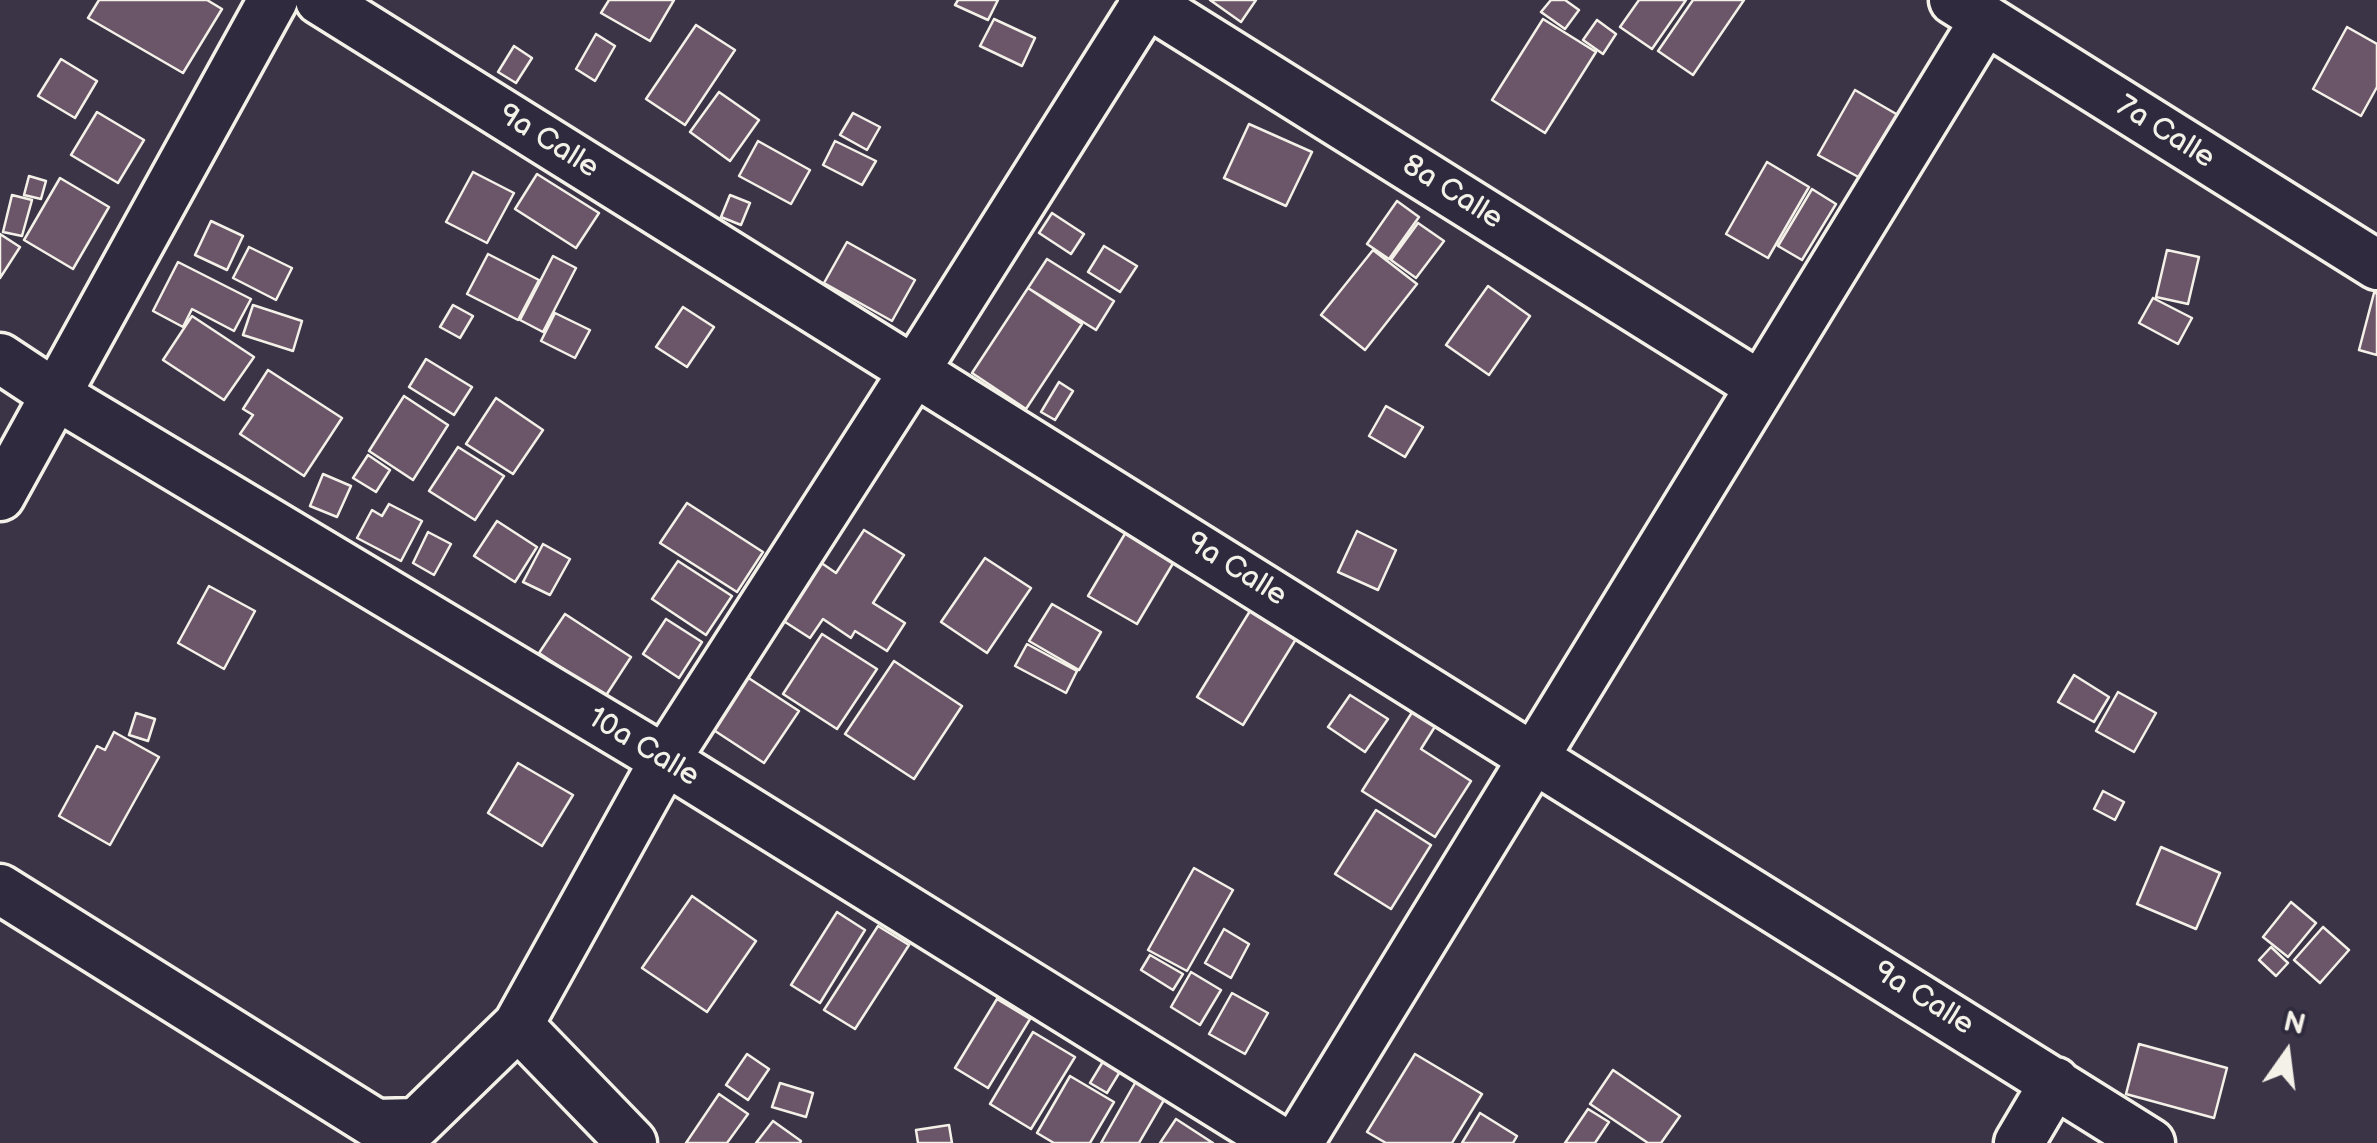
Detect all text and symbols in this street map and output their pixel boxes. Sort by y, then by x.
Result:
street label: 7a Calle [2109,89,2221,177]
street label: 9a Calle [491,97,605,187]
street label: 8a Calle [1395,148,1509,238]
street label: 9a Calle [1179,525,1293,615]
street label: 10a Calle [581,701,705,795]
street label: 9a Calle [1866,954,1980,1044]
north arrow [2237,1003,2337,1103]
text: N [2280,1005,2309,1042]

